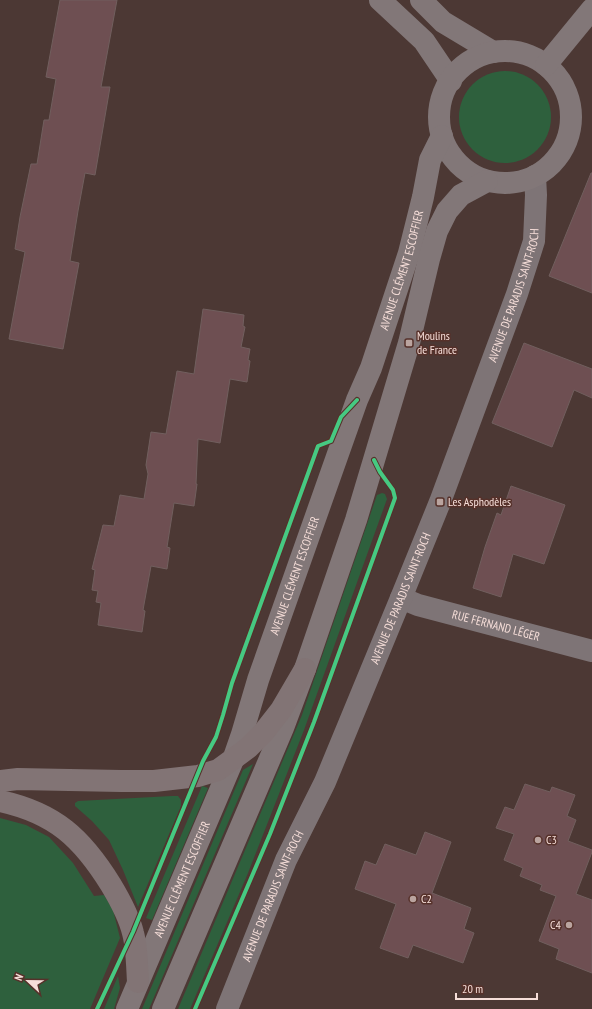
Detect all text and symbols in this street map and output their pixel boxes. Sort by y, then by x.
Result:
street label: AVENUE CLÉMENT ESCOFFIER [376,208,426,332]
street label: AVENUE DE PARADIS SAINT-ROCH [484,228,542,364]
place label: Moulins de France [417,328,457,357]
marker: Moulins de France [404,338,414,348]
place label: Les Asphodèles [448,494,511,509]
marker: Les Asphodèles [435,497,445,507]
street label: AVENUE CLÉMENT ESCOFFIER [267,514,322,637]
street label: AVENUE DE PARADIS SAINT-ROCH [367,530,434,666]
street label: RUE FERNAND LÉGER [451,606,542,644]
street label: AVENUE CLÉMENT ESCOFFIER [150,819,213,939]
street label: AVENUE DE PARADIS SAINT-ROCH [239,828,307,963]
place label: C3 [546,832,557,847]
marker: C3 [533,835,543,845]
place label: C2 [421,891,432,906]
marker: C2 [408,894,418,904]
place label: C4 [550,917,562,932]
marker: C4 [564,920,574,930]
north arrow [8,961,48,1001]
text: N [11,972,26,983]
scale bar [456,975,537,1001]
text: 20 m [462,981,483,996]

